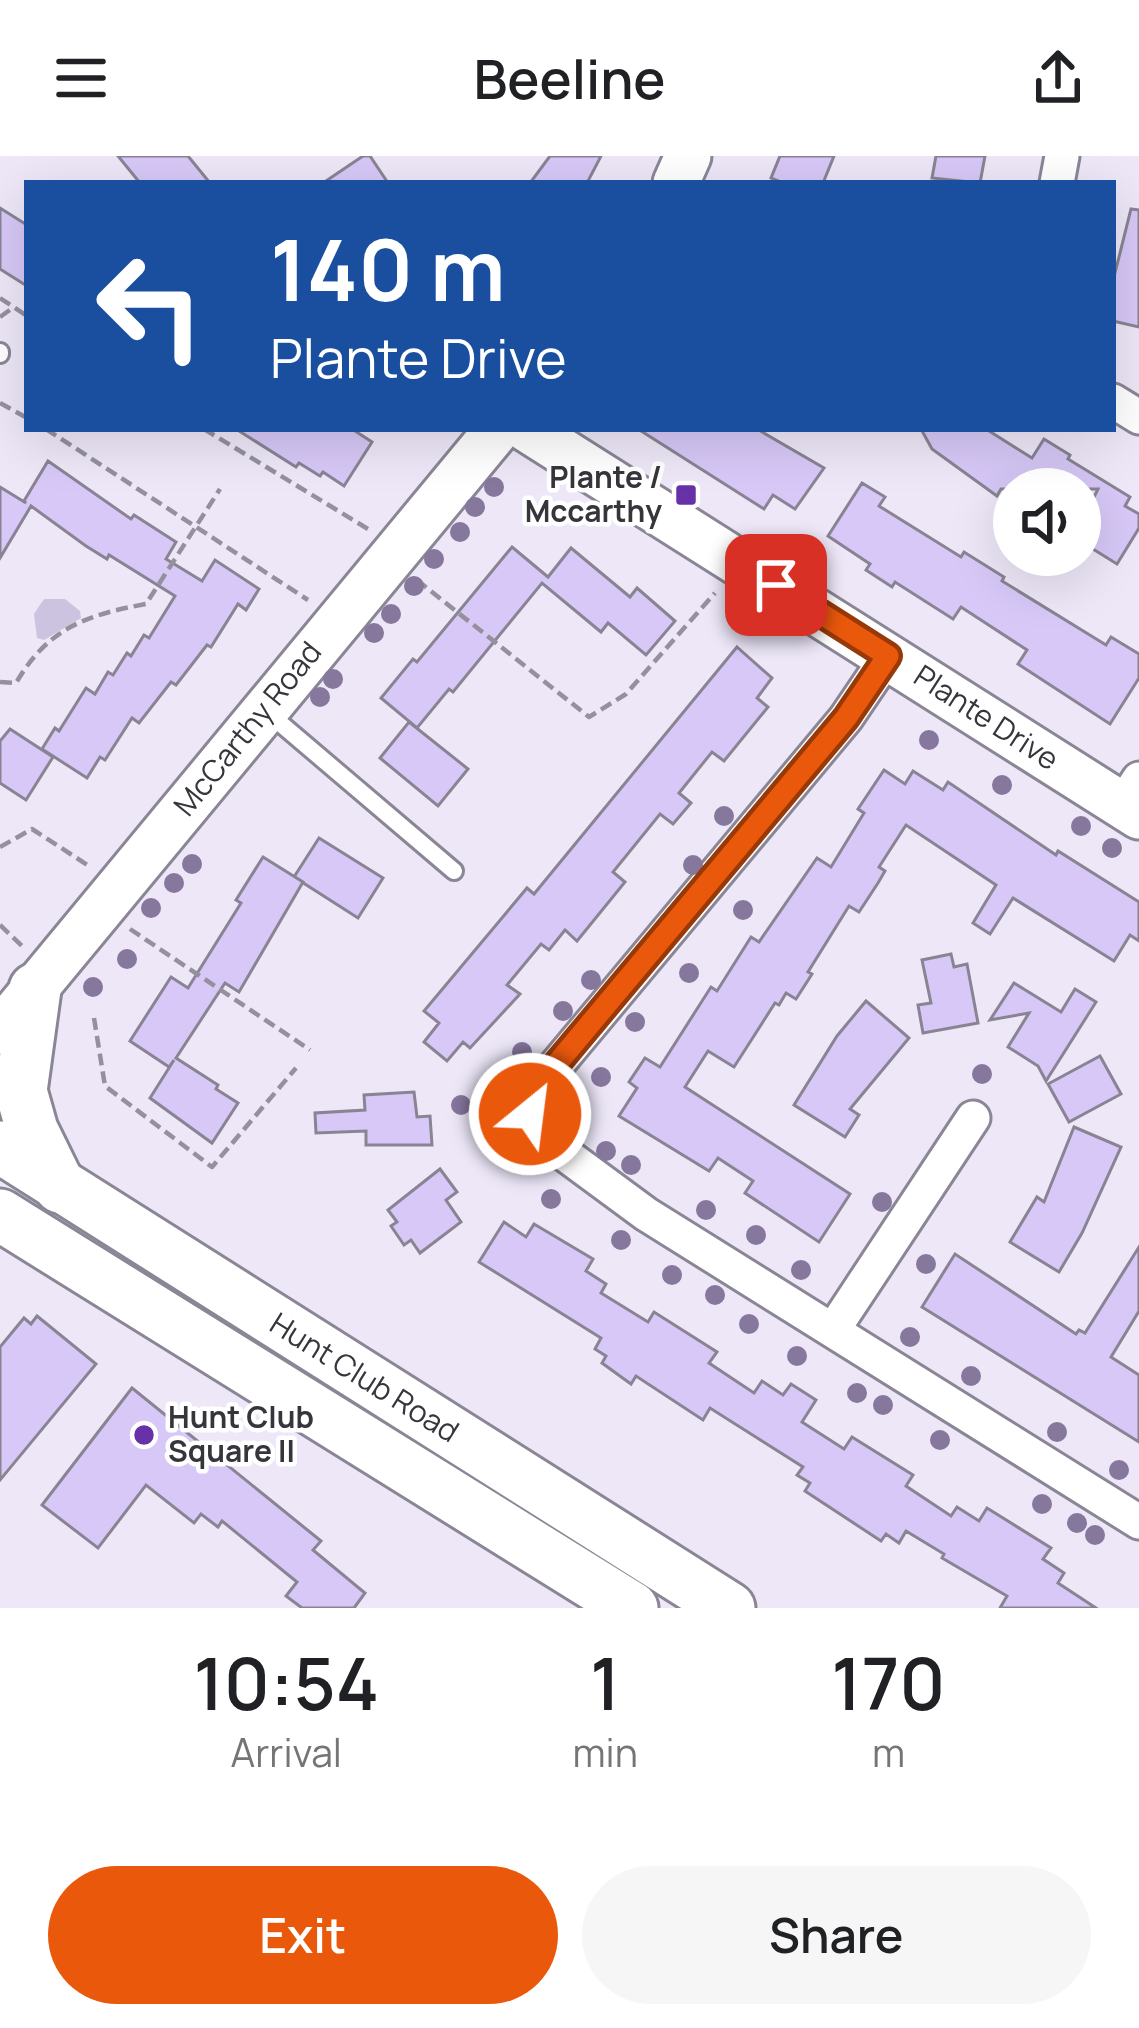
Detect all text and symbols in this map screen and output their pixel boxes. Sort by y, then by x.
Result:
text: Beeline [474,41,665,115]
icon: menu [48,45,114,111]
icon: share [1025,45,1091,111]
text: 140 m [270,211,506,326]
icon: left [72,228,228,384]
text: Plante Drive [270,320,566,394]
place label: Plante / Mccarthy [525,456,662,531]
map controls [993,468,1101,576]
button: sound [993,468,1101,576]
marker: Plante / Mccarthy [673,482,699,508]
pin [725,534,827,636]
icon: arrive [743,552,809,618]
street label: McCarthy Road [164,632,330,824]
street label: Plante Drive [907,655,1067,779]
position arrow [467,1051,593,1177]
street label: Hunt Club Road [263,1302,467,1451]
place label: Hunt Club Square II [168,1396,314,1471]
marker: Hunt Club Square II [131,1422,157,1448]
text: 10:54 [193,1633,379,1732]
text: 1 [590,1633,620,1732]
text: 170 [831,1633,946,1732]
text: Arrival [231,1725,342,1779]
text: min [573,1725,638,1779]
text: m [872,1725,905,1779]
button: Exit [48,1866,558,2004]
button: Share [582,1866,1091,2004]

